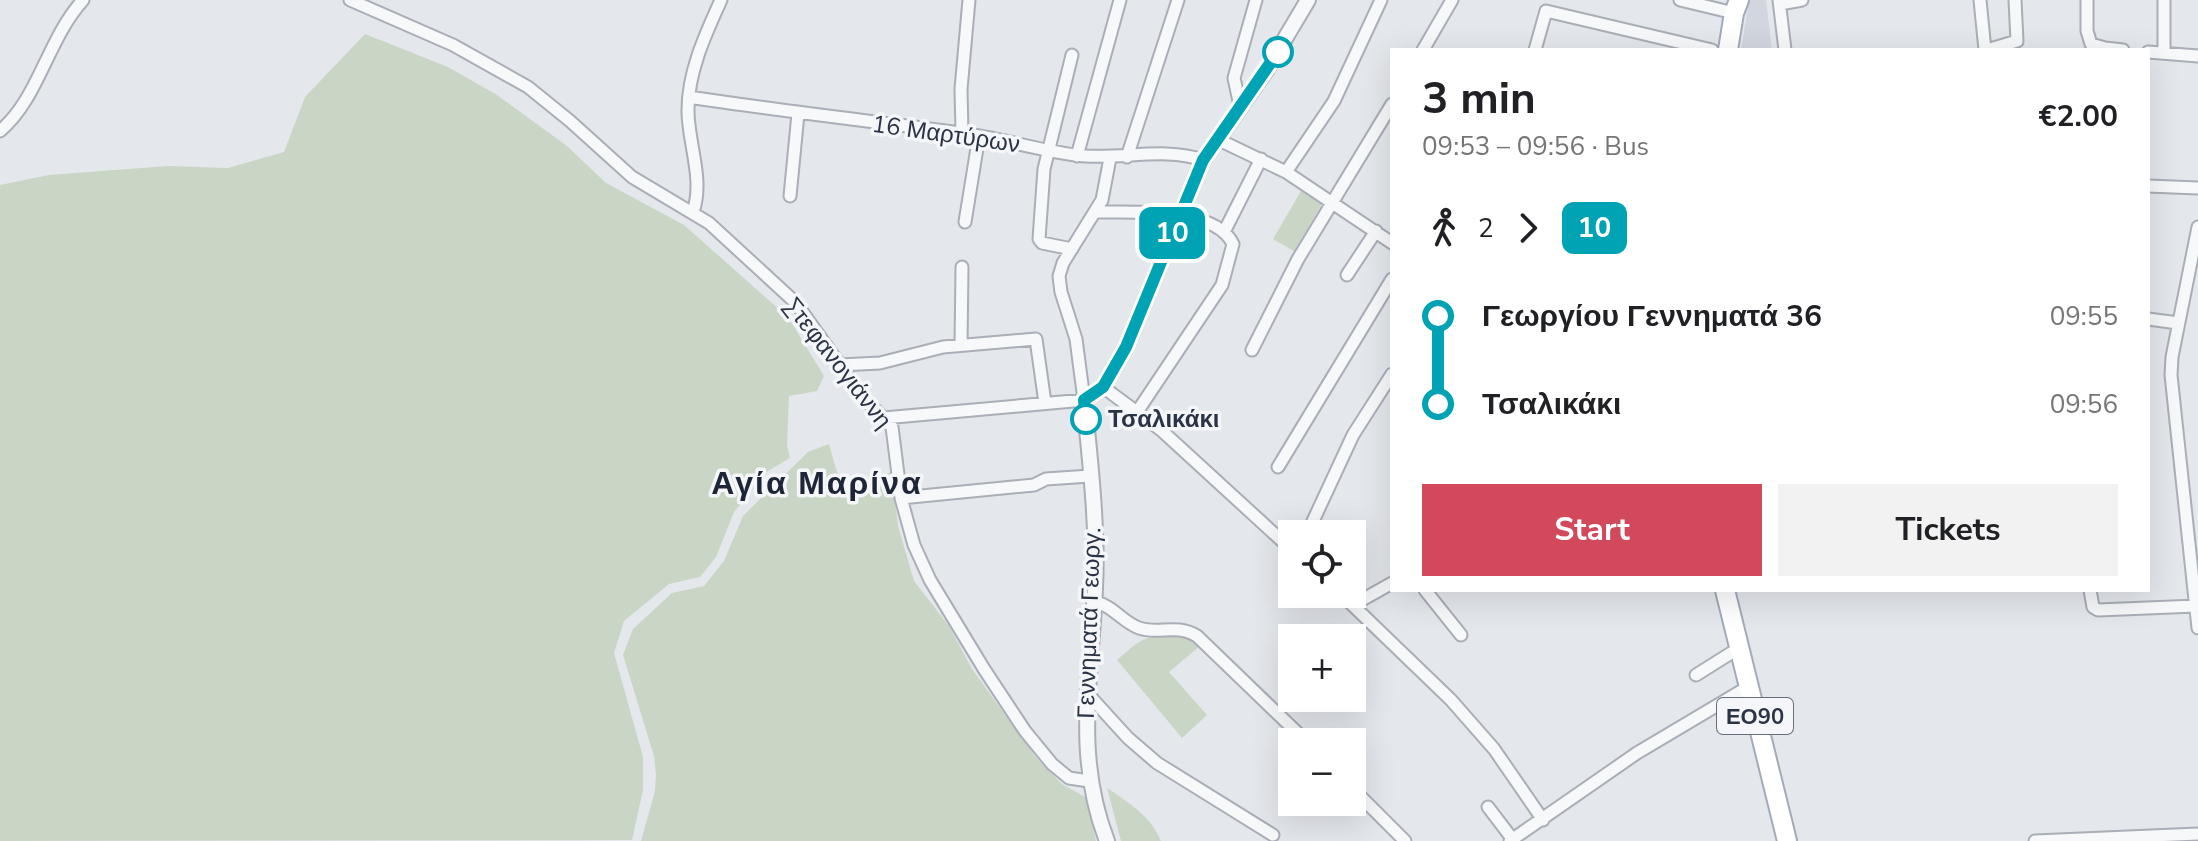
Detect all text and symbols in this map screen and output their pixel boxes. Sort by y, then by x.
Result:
unlabelled marker [1263,37,1293,67]
text: 3 min [1422,69,1536,129]
text: €2.00 [2039,96,2118,137]
street label: 16 Μαρτύρων [870,108,1022,160]
text: 09:53 – 09:56 · Bus [1422,129,1649,164]
icon: walk [1422,206,1466,250]
icon: forward [1506,206,1550,250]
line badge: 10 [1136,207,1208,259]
text: 10 [1578,209,1611,247]
text: 2 [1478,211,1494,246]
text: 10 [1155,214,1189,252]
street label: Στεφανογιάννη [777,291,899,435]
text: Γεωργίου Γεννηματά 36 [1482,296,1822,337]
text: 09:55 [2050,299,2118,334]
text: Τσαλικάκι [1482,384,1621,425]
text: 09:56 [2050,387,2118,422]
place label: Τσαλικάκι [1108,403,1219,435]
marker: Τσαλικάκι [1071,404,1101,434]
district label: Αγία Μαρίνα [711,462,923,505]
button: Start [1422,484,1762,576]
button: Tickets [1778,484,2118,576]
map controls [1278,520,1366,816]
button: locate [1278,520,1366,608]
street label: Γεννηματά Γεωργ. [1070,527,1108,719]
button: + [1278,624,1366,712]
road number: ΕΟ90 [1717,698,1793,734]
button: − [1278,728,1366,816]

